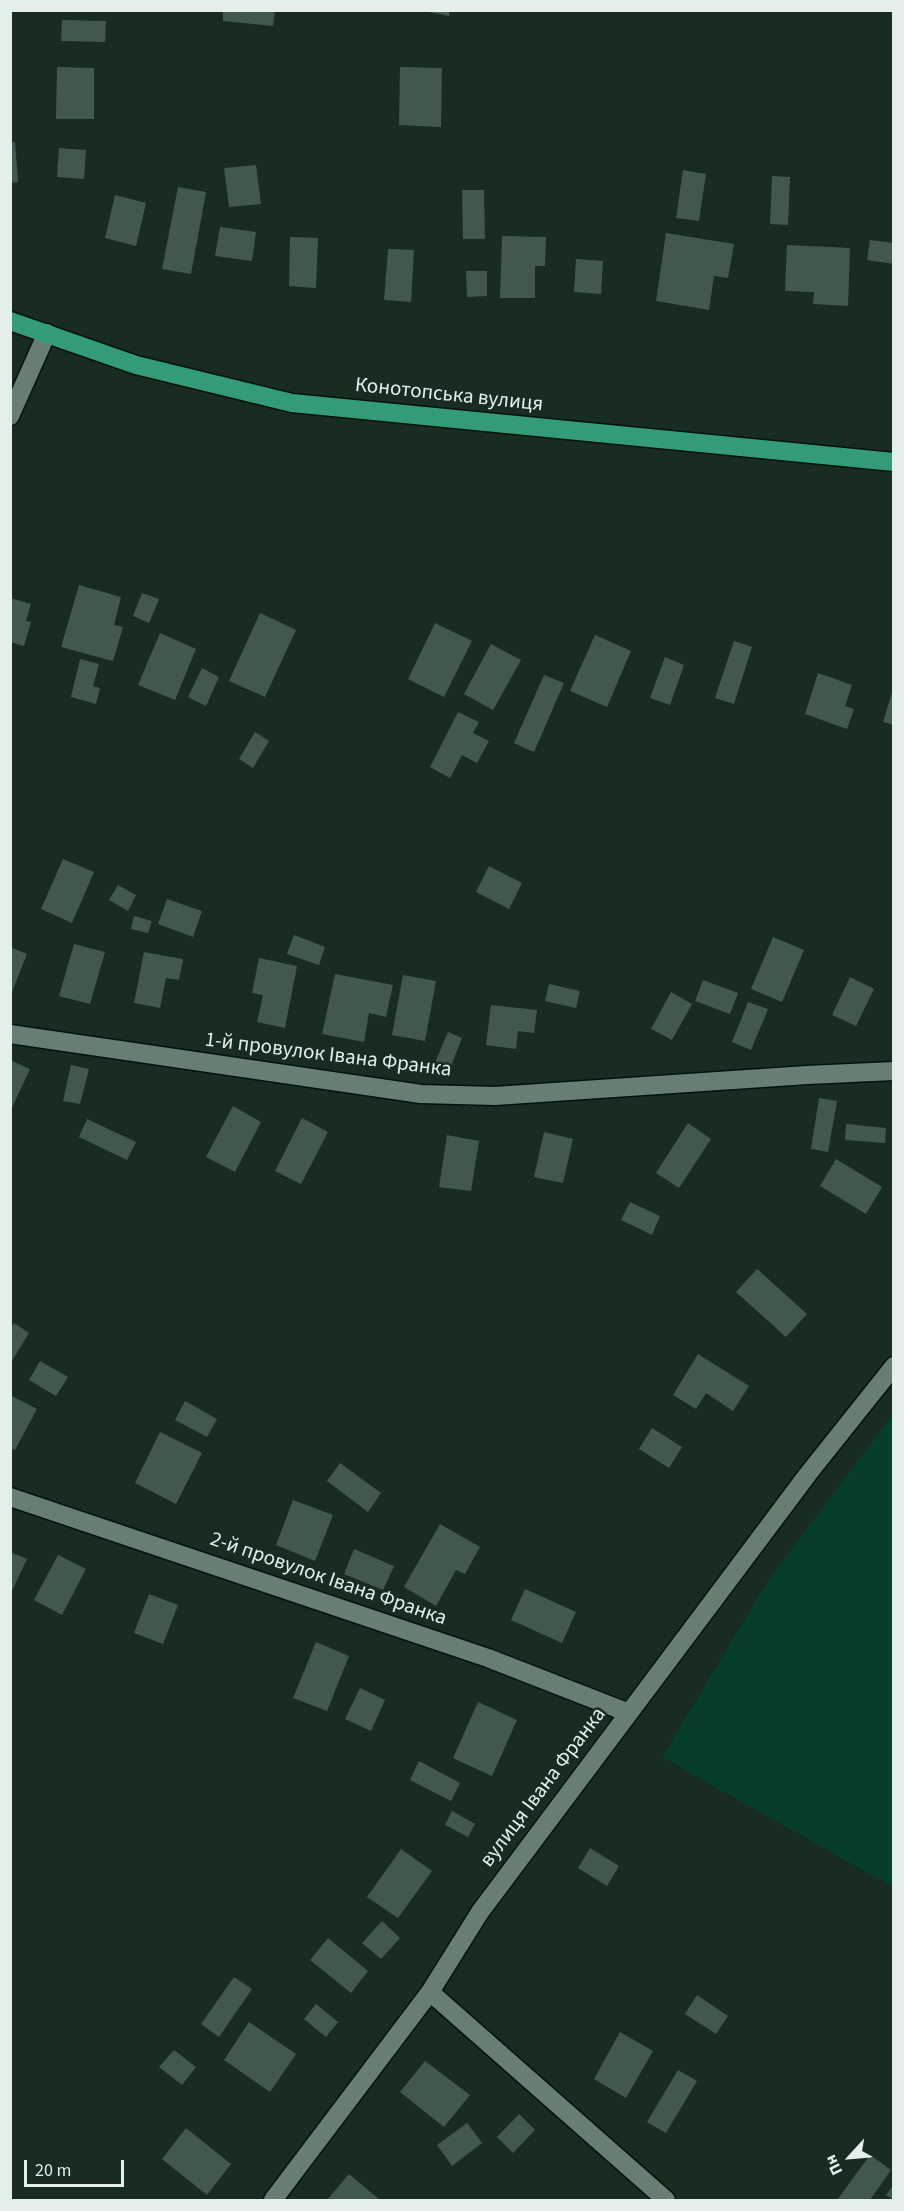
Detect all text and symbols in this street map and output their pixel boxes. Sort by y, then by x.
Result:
street label: Конотопська вулиця [354,374,544,418]
street label: 1-й провулок Івана Франка [203,1028,453,1084]
street label: 2-й провулок Івана Франка [207,1528,449,1632]
street label: вулиця Івана Франка [476,1703,612,1873]
north arrow [820,2127,880,2187]
scale bar [27,2148,128,2186]
text: Пн [820,2151,848,2179]
text: 20 m [35,2158,71,2183]

